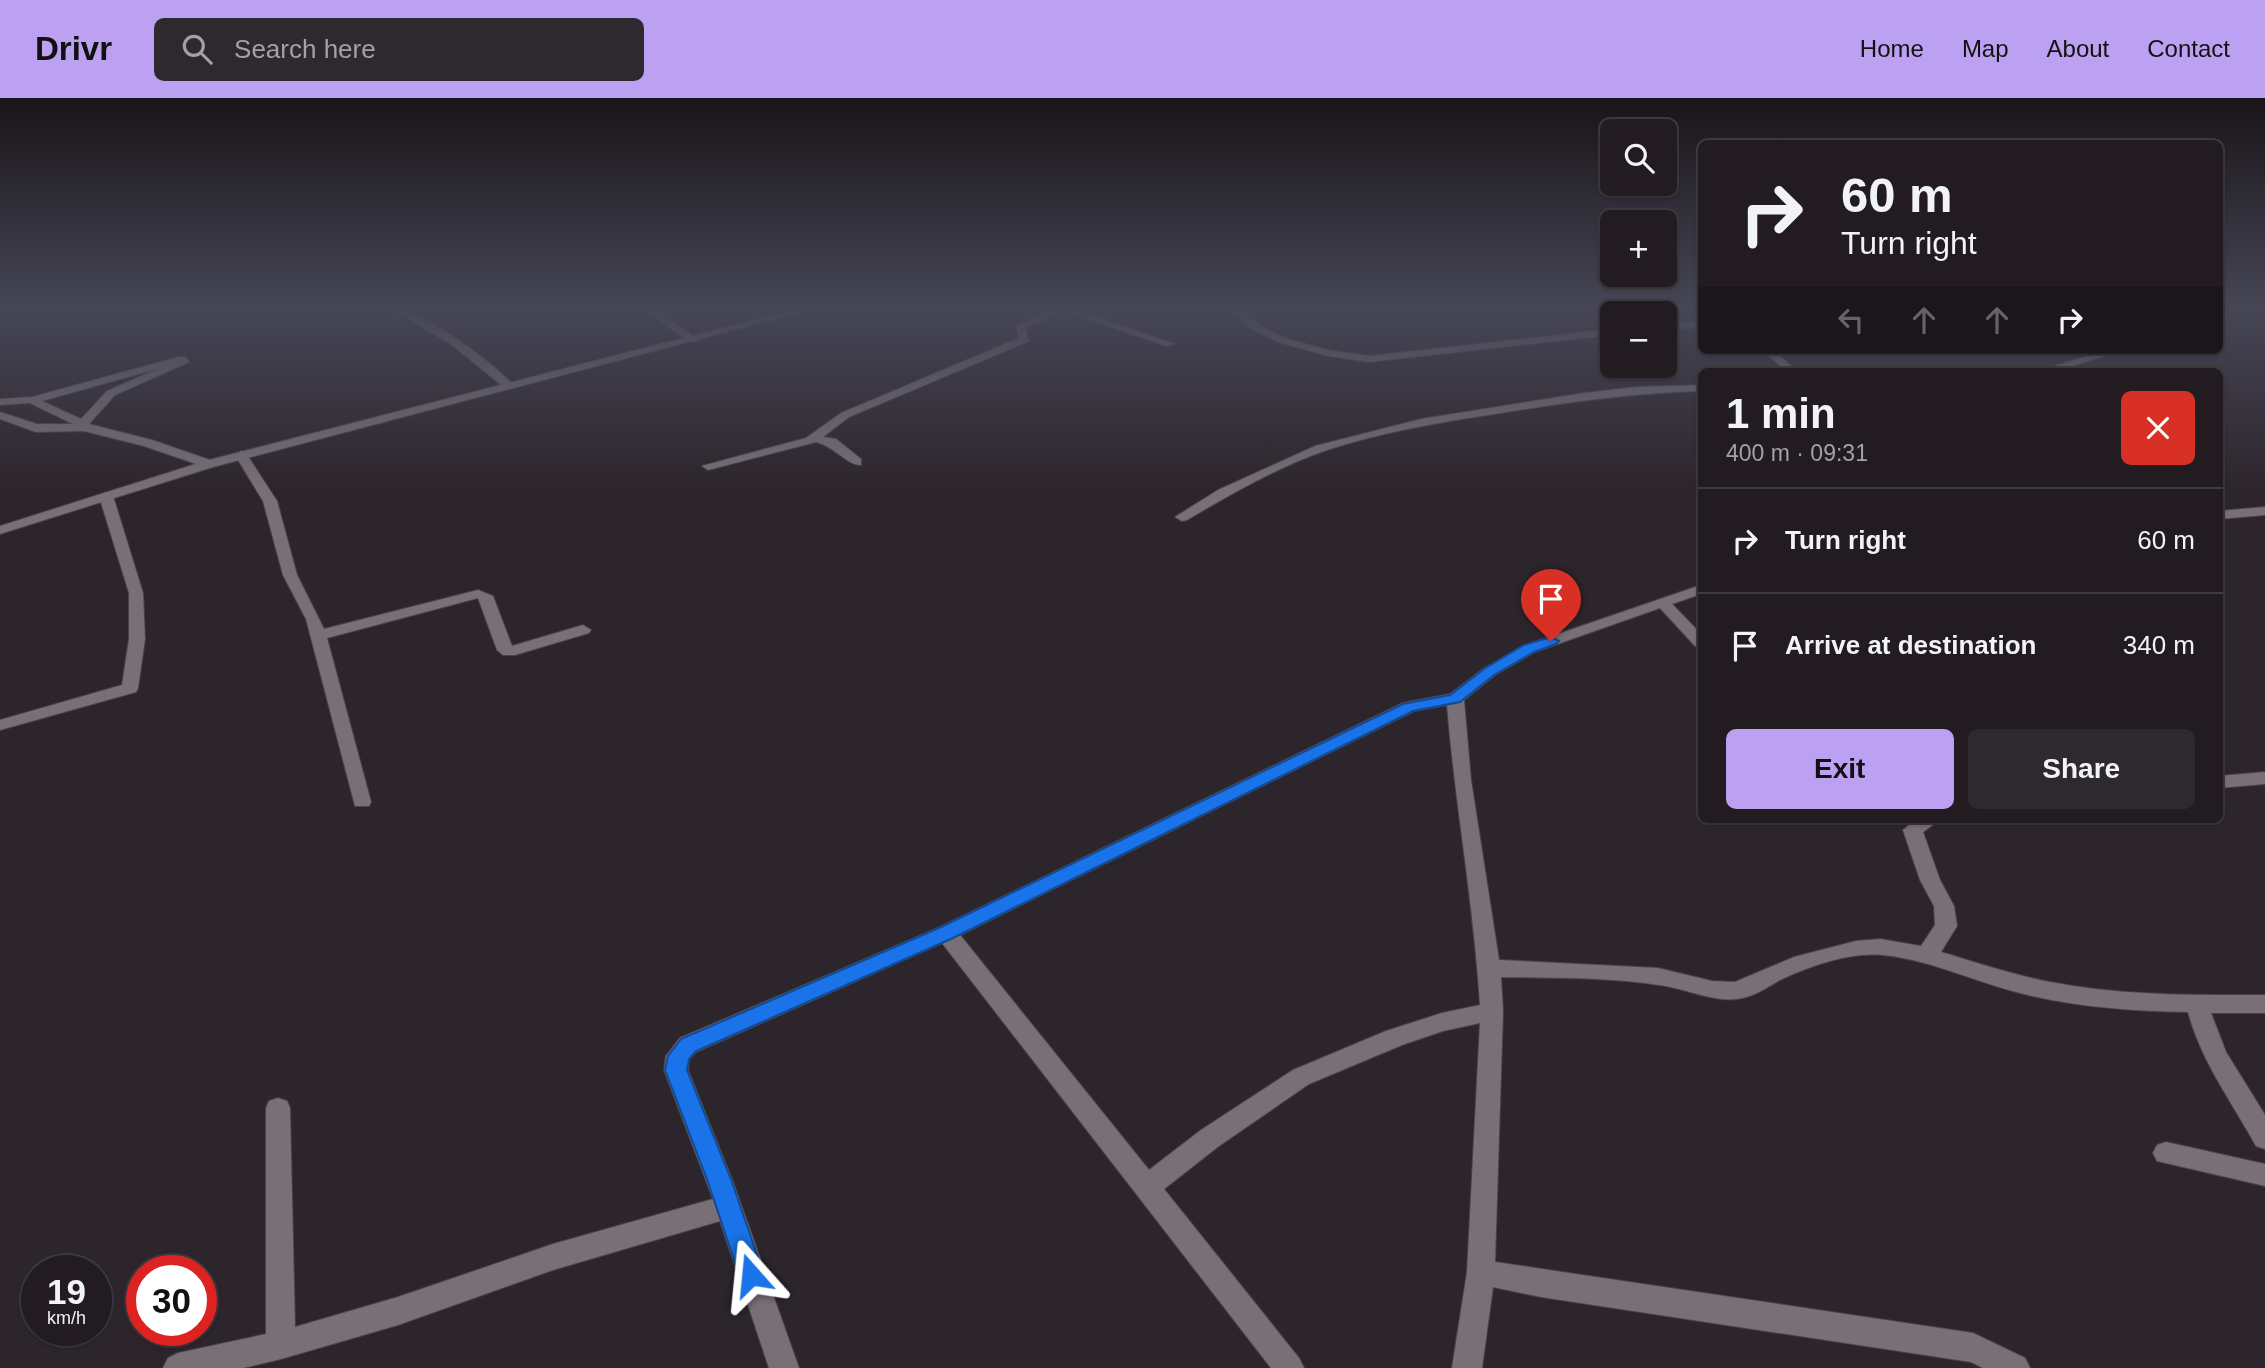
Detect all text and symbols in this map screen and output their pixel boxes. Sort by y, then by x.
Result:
search box [154,18,644,81]
text: Drivr [35,30,112,67]
icon: search [178,30,216,68]
text: Search here [234,34,376,64]
text: Home [1860,35,1924,62]
text: Map [1962,35,2009,62]
text: About [2047,35,2109,62]
text: Contact [2147,35,2230,62]
map controls [1600,119,1677,378]
button: search [1600,119,1677,196]
icon: right [1726,168,1817,259]
text: 60 m [1841,168,1953,222]
button: + [1600,210,1677,287]
text: Turn right [1841,225,1977,261]
button: − [1600,301,1677,378]
icon: left [1832,301,1870,339]
icon: ahead [1905,301,1943,339]
icon: ahead [1978,301,2016,339]
icon: right [2051,301,2089,339]
text: 1 min [1726,390,1836,437]
button: close [2121,391,2195,465]
text: 400 m · 09:31 [1726,440,1868,466]
icon: right [1726,522,1764,560]
text: Turn right [1785,525,1906,555]
text: 60 m [2137,525,2195,555]
pin [1521,569,1581,641]
icon: arrive [1532,580,1570,618]
icon: arrive [1726,627,1764,665]
text: Arrive at destination [1785,630,2036,660]
text: 340 m [2123,630,2195,660]
button: Exit [1726,729,1954,809]
button: Share [1968,729,2195,809]
position arrow [714,1238,788,1312]
speed limit sign: 30 [126,1255,217,1346]
text: 19 [47,1272,86,1311]
text: km/h [47,1308,86,1328]

